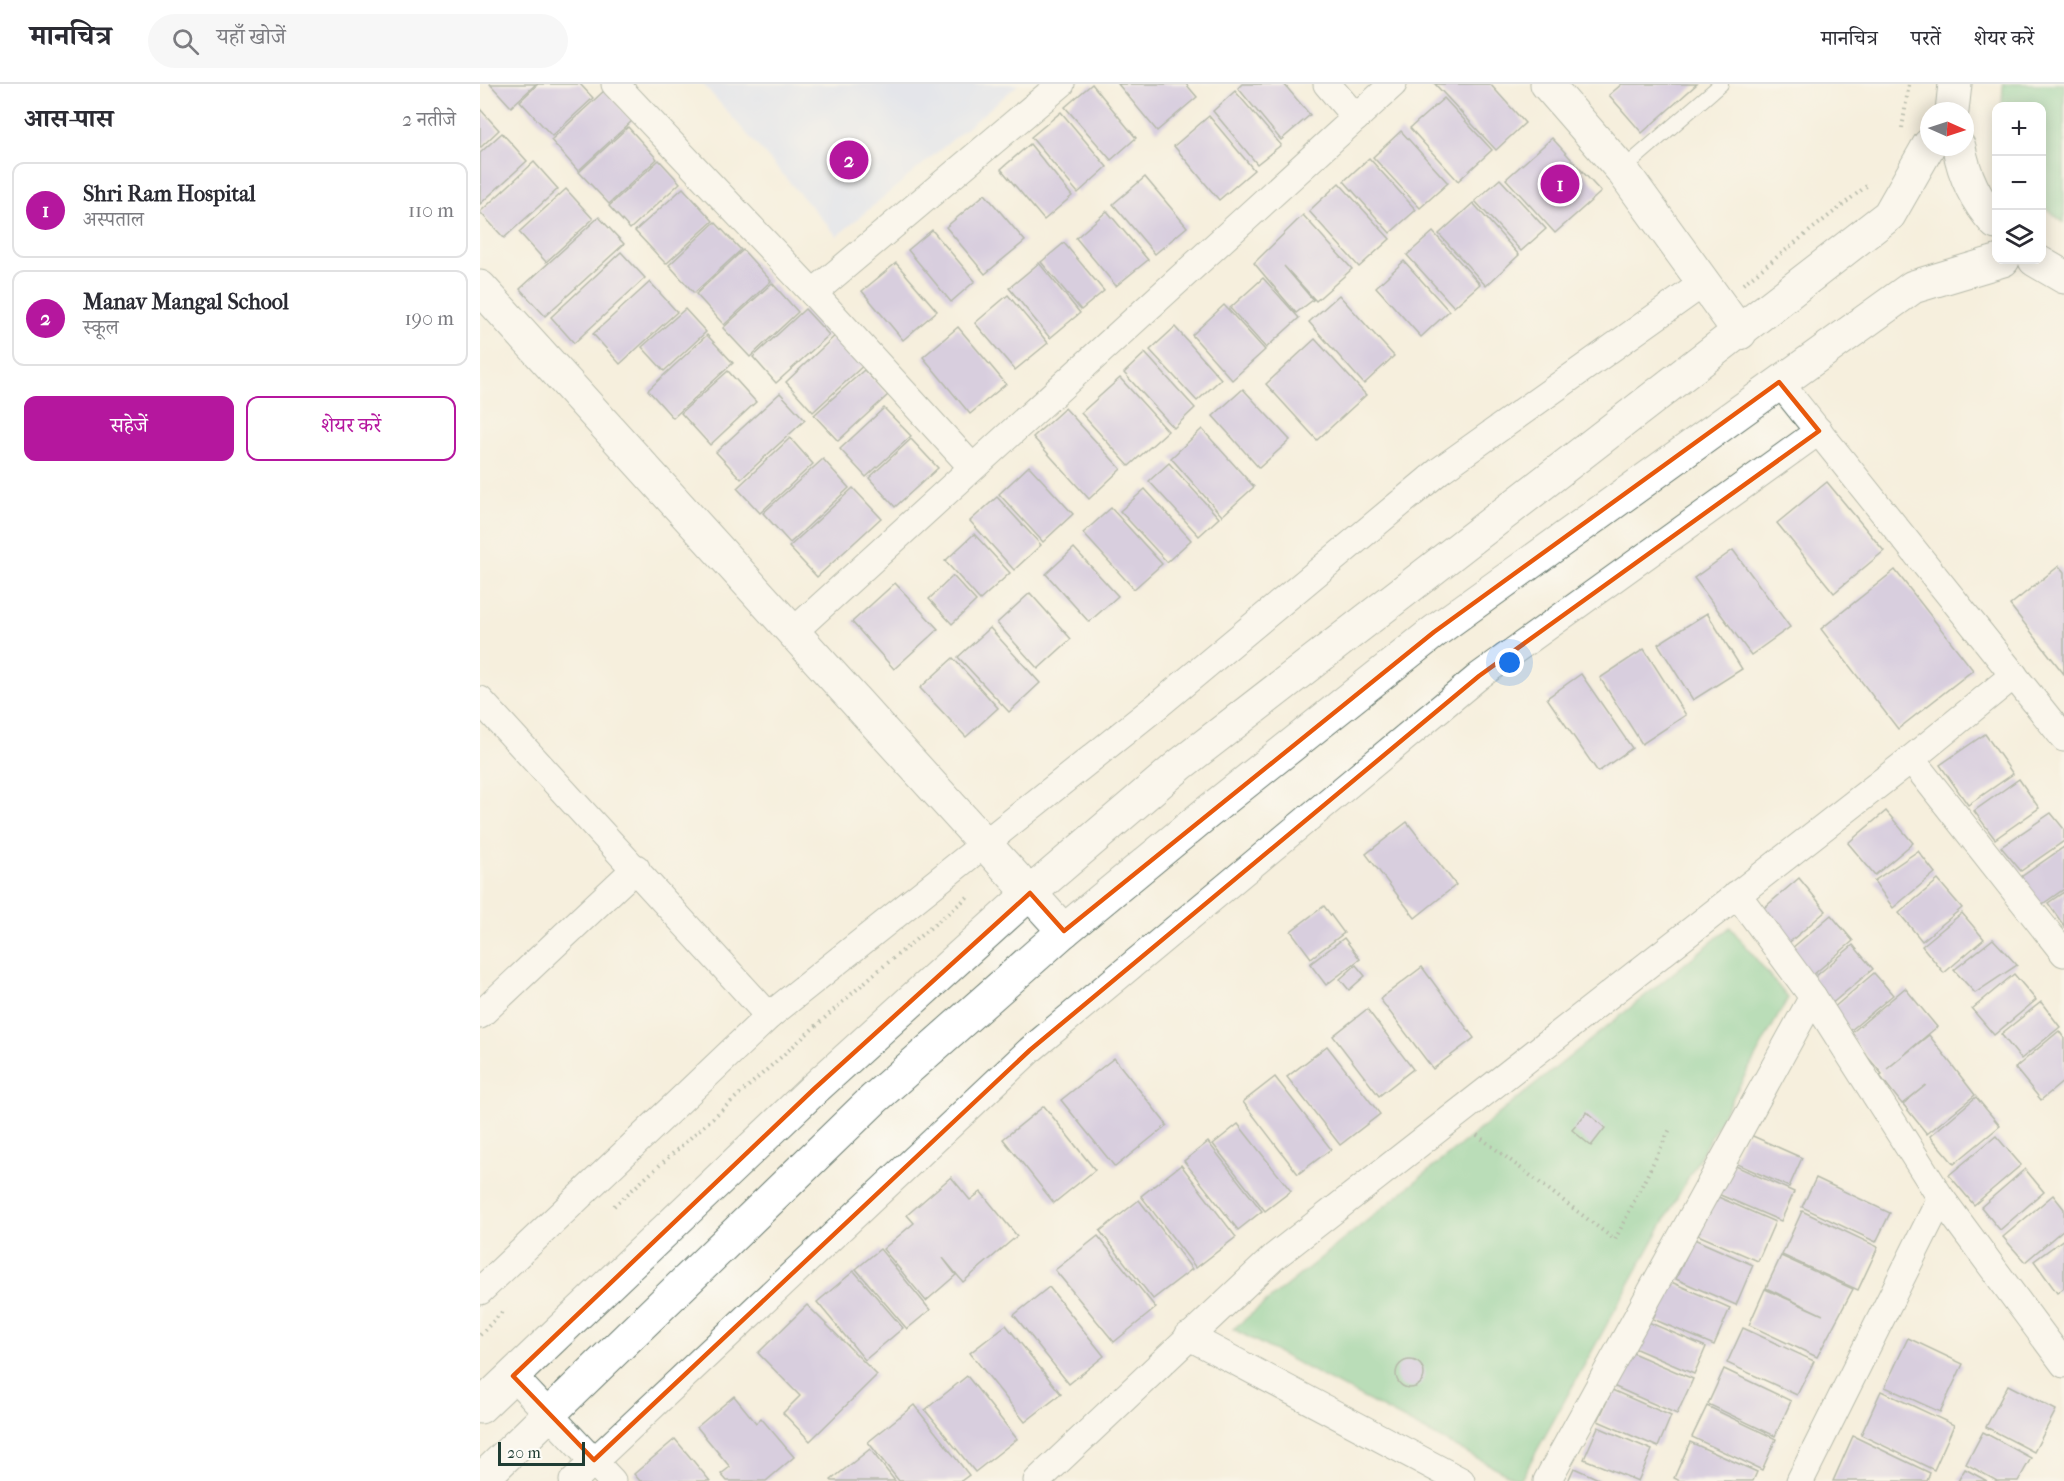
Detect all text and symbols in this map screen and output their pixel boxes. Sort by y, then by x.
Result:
search box [148,14,568,68]
text: मानचित्र [30,19,112,52]
text: यहाँ खोजें [217,24,286,50]
icon: search [169,25,202,58]
text: मानचित्र [1821,26,1878,50]
text: परतें [1911,26,1941,50]
text: शेयर करें [1974,26,2034,50]
north arrow [1920,102,1974,156]
map controls [1992,102,2046,264]
button: + [1992,102,2046,156]
text: आस-पास [24,103,113,134]
text: 2 नतीजे [402,108,456,131]
pin: 2 [830,138,868,182]
button: − [1992,156,2046,210]
pin: 1 [1540,162,1580,206]
text: Shri Ram Hospital [83,181,256,207]
text: 1 [42,199,49,222]
text: 110 m [408,199,454,222]
text: अस्पताल [83,208,144,231]
button: layers [1992,210,2046,264]
text: Manav Mangal School [83,289,289,315]
text: 2 [40,307,51,330]
text: 190 m [404,307,454,330]
text: स्कूल [83,316,119,339]
button: सहेजें [24,396,234,461]
button: शेयर करें [246,396,456,461]
your location [1495,648,1524,677]
scale bar [498,1439,585,1466]
text: 20 m [507,1443,541,1462]

